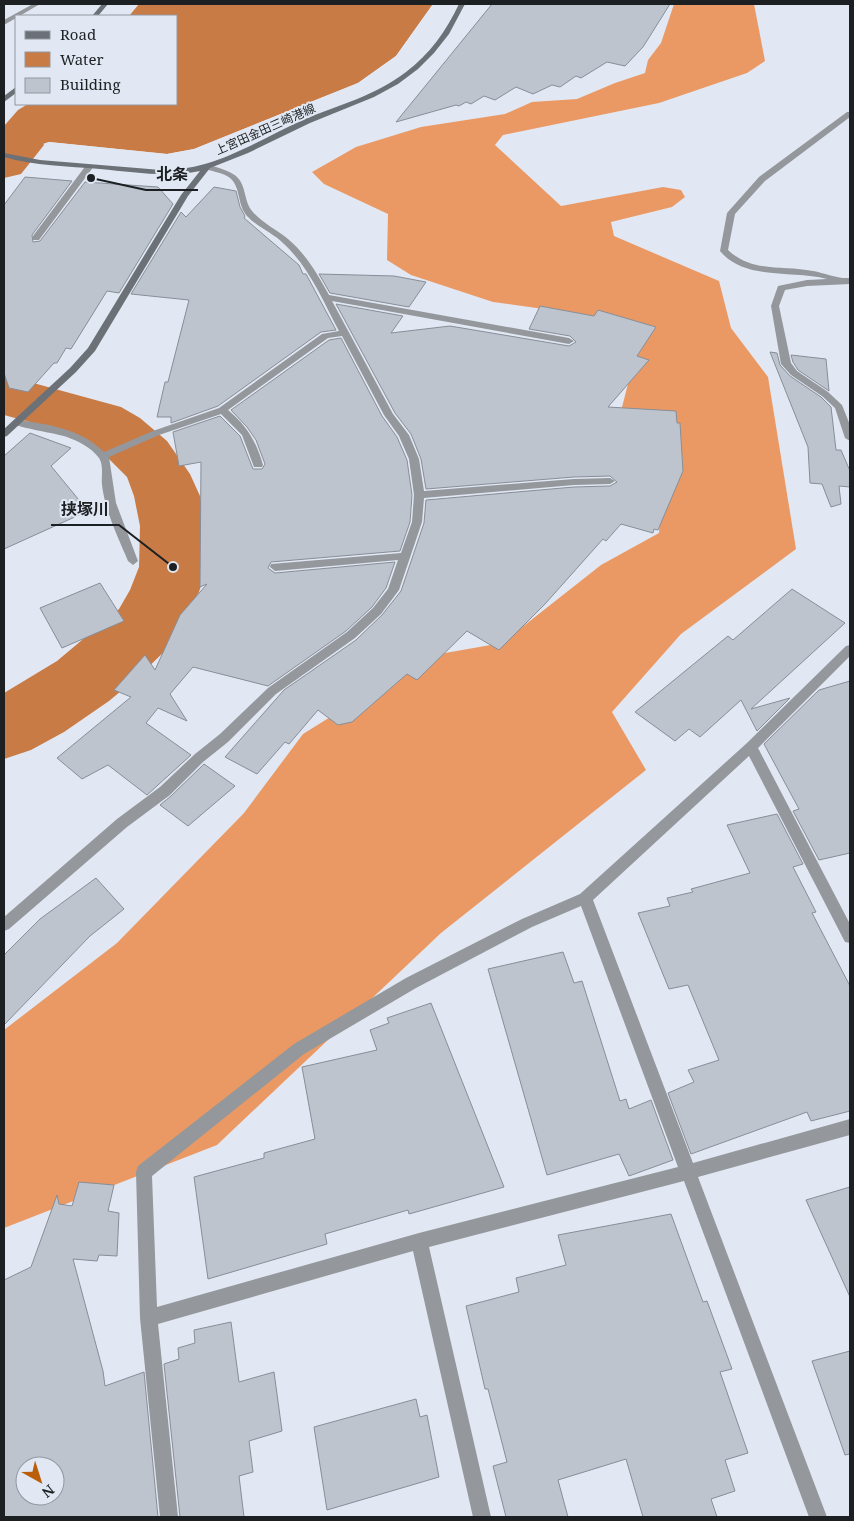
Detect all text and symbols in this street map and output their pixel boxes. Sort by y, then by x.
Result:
legend [15,15,178,105]
text: Road [60,24,96,44]
text: Water [60,49,103,69]
text: Building [60,74,121,94]
street label: 上宮田金田三崎港線 [212,99,318,159]
callout: 北条 [146,159,198,190]
text: 北条 [156,163,188,185]
callout: 挟塚川 [51,494,119,525]
text: 挟塚川 [61,498,109,520]
north arrow [15,1456,65,1506]
text: N [38,1481,59,1502]

